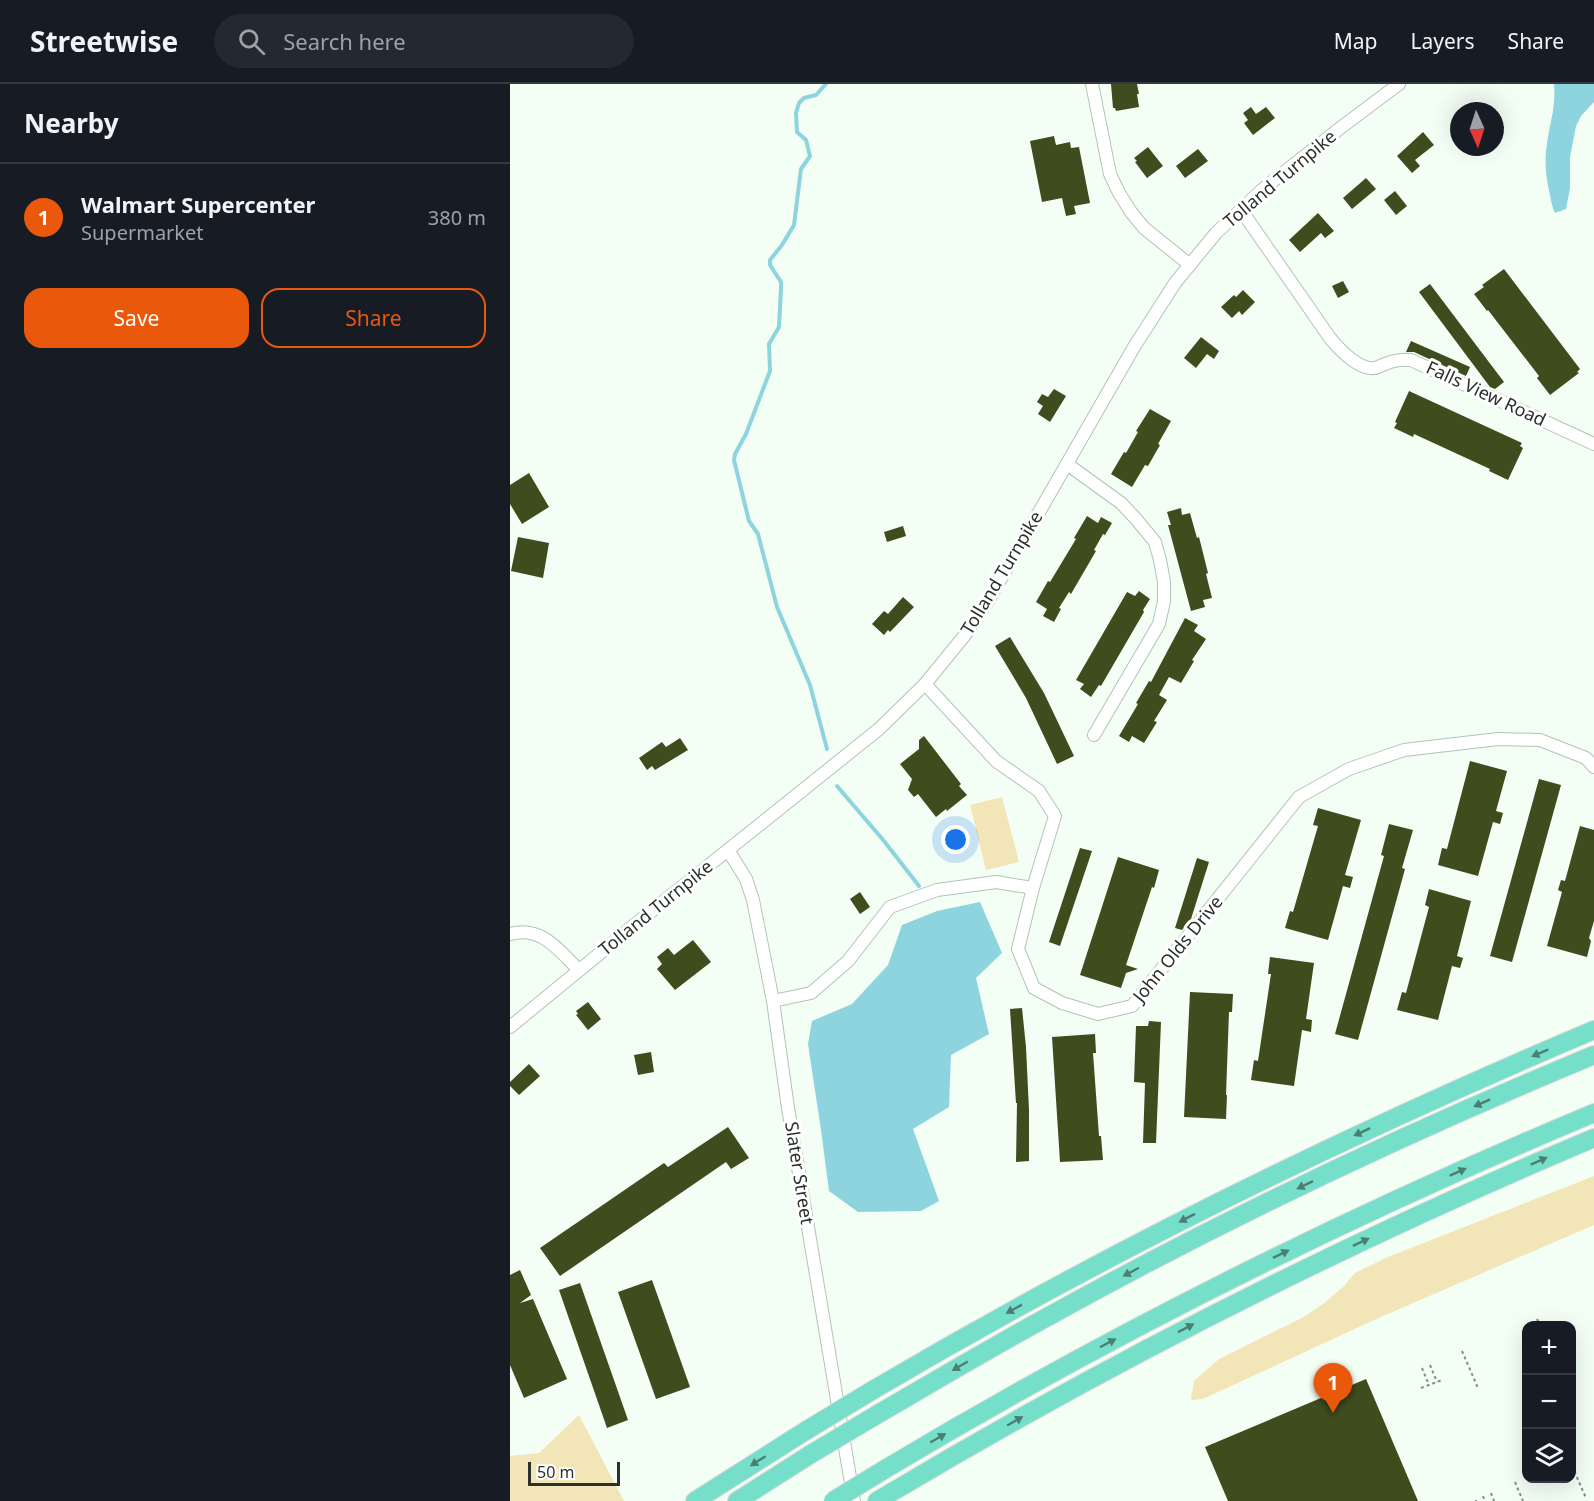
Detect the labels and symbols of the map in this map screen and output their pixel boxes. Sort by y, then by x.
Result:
north arrow [1450,102,1504,156]
street label: Tolland Turnpike [1218,124,1341,232]
street label: Falls View Road [1423,355,1550,431]
street label: Tolland Turnpike [955,506,1048,639]
your location [941,825,970,854]
street label: Tolland Turnpike [593,854,717,961]
street label: John Olds Drive [1126,890,1228,1008]
one-way arrow [1531,1049,1549,1058]
one-way arrow [1473,1098,1491,1108]
street label: Slater Street [780,1120,820,1226]
one-way arrow [1353,1128,1370,1137]
one-way arrow [1530,1157,1547,1166]
one-way arrow [1449,1166,1467,1176]
one-way arrow [1296,1179,1314,1189]
one-way arrow [1178,1213,1195,1222]
one-way arrow [1352,1237,1369,1246]
one-way arrow [1273,1250,1290,1259]
one-way arrow [1122,1267,1139,1277]
one-way arrow [1005,1304,1022,1314]
one-way arrow [1178,1323,1195,1333]
one-way arrow [1099,1338,1116,1348]
one-way arrow [951,1361,968,1371]
pin: 1 [1314,1364,1352,1413]
one-way arrow [1007,1416,1024,1426]
one-way arrow [929,1433,946,1443]
one-way arrow [749,1456,766,1467]
scale bar [528,1459,620,1486]

